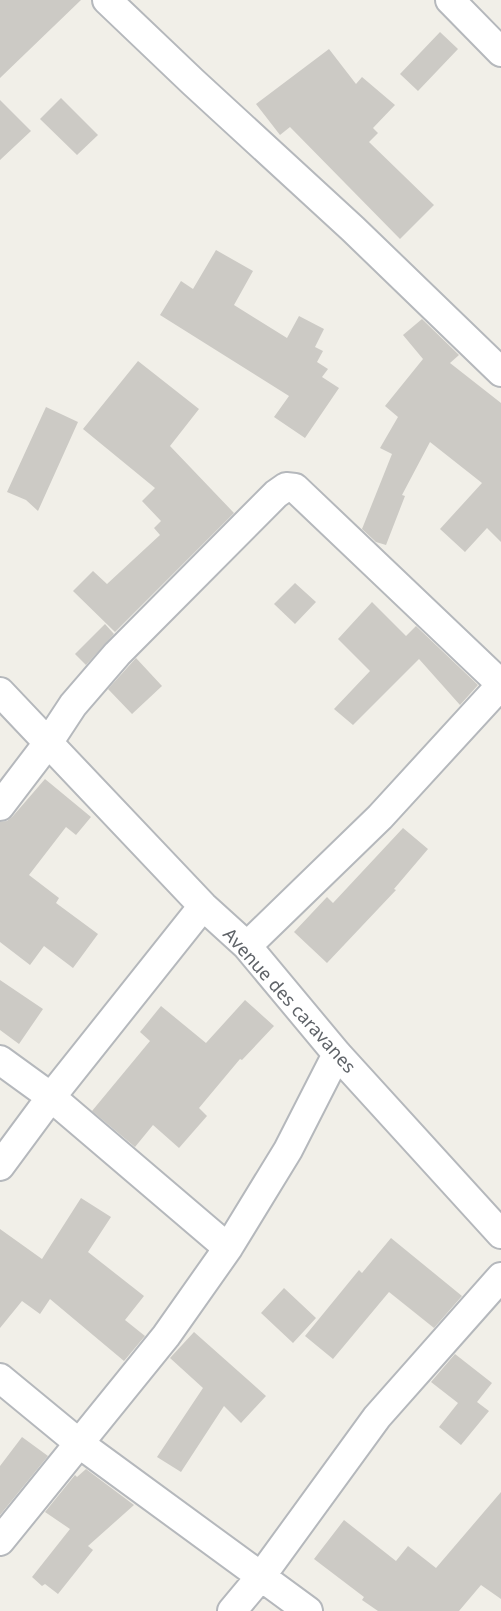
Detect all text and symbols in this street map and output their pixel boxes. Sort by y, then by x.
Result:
street label: Avenue des caravanes [218,922,362,1078]

